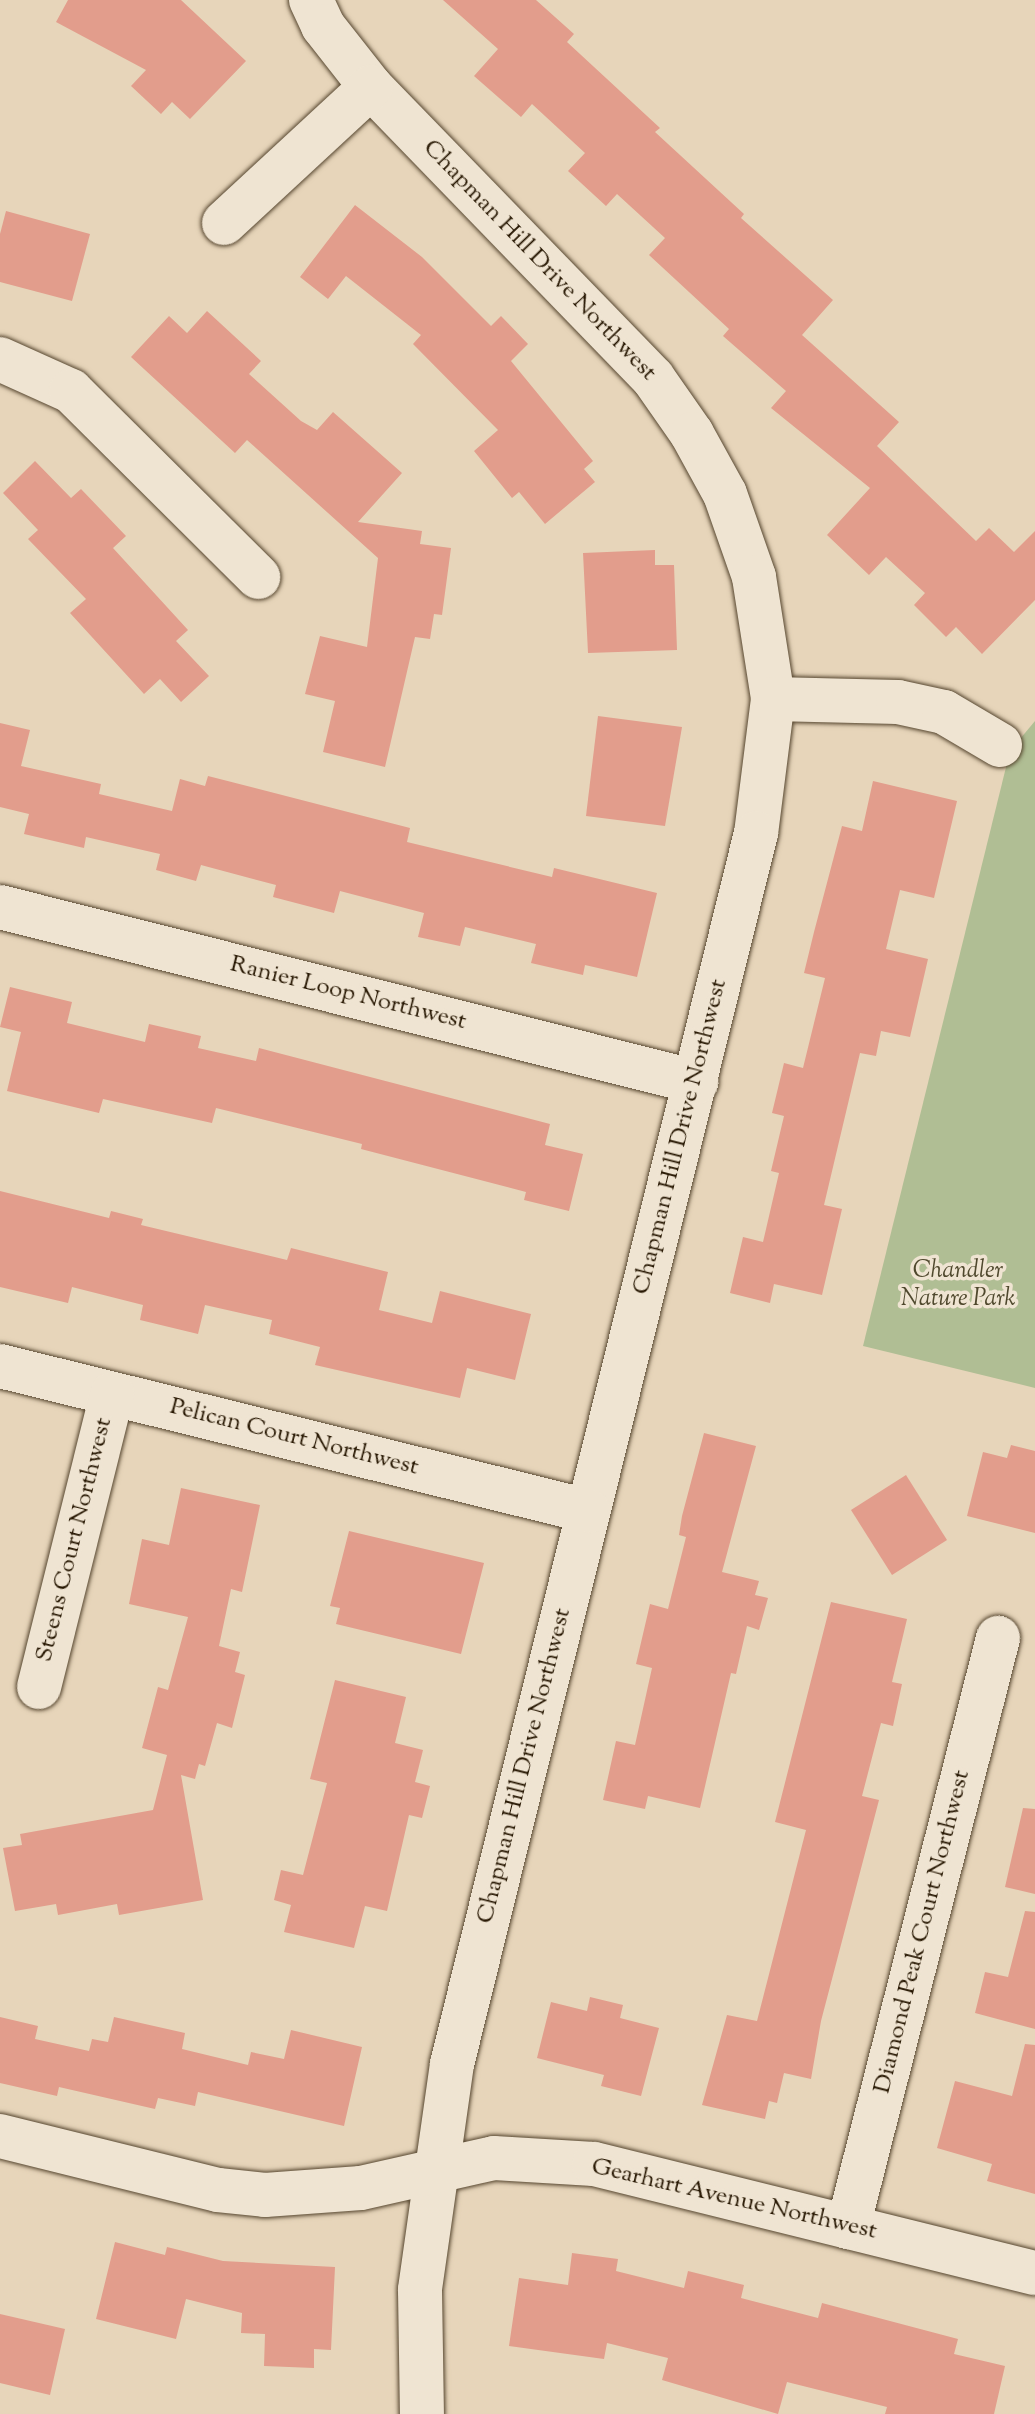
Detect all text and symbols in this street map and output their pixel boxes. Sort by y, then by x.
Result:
street label: Chapman Hill Drive Northwest [416,134,662,388]
street label: Ranier Loop Northwest [227,951,469,1037]
street label: Chapman Hill Drive Northwest [628,976,734,1298]
park label: Chandler Nature Park [901,1258,1015,1314]
street label: Pelican Court Northwest [167,1393,421,1483]
street label: Steens Court Northwest [31,1415,119,1665]
street label: Chapman Hill Drive Northwest [472,1605,578,1927]
street label: Diamond Peak Court Northwest [869,1767,977,2097]
street label: Gearhart Avenue Northwest [589,2153,879,2247]

